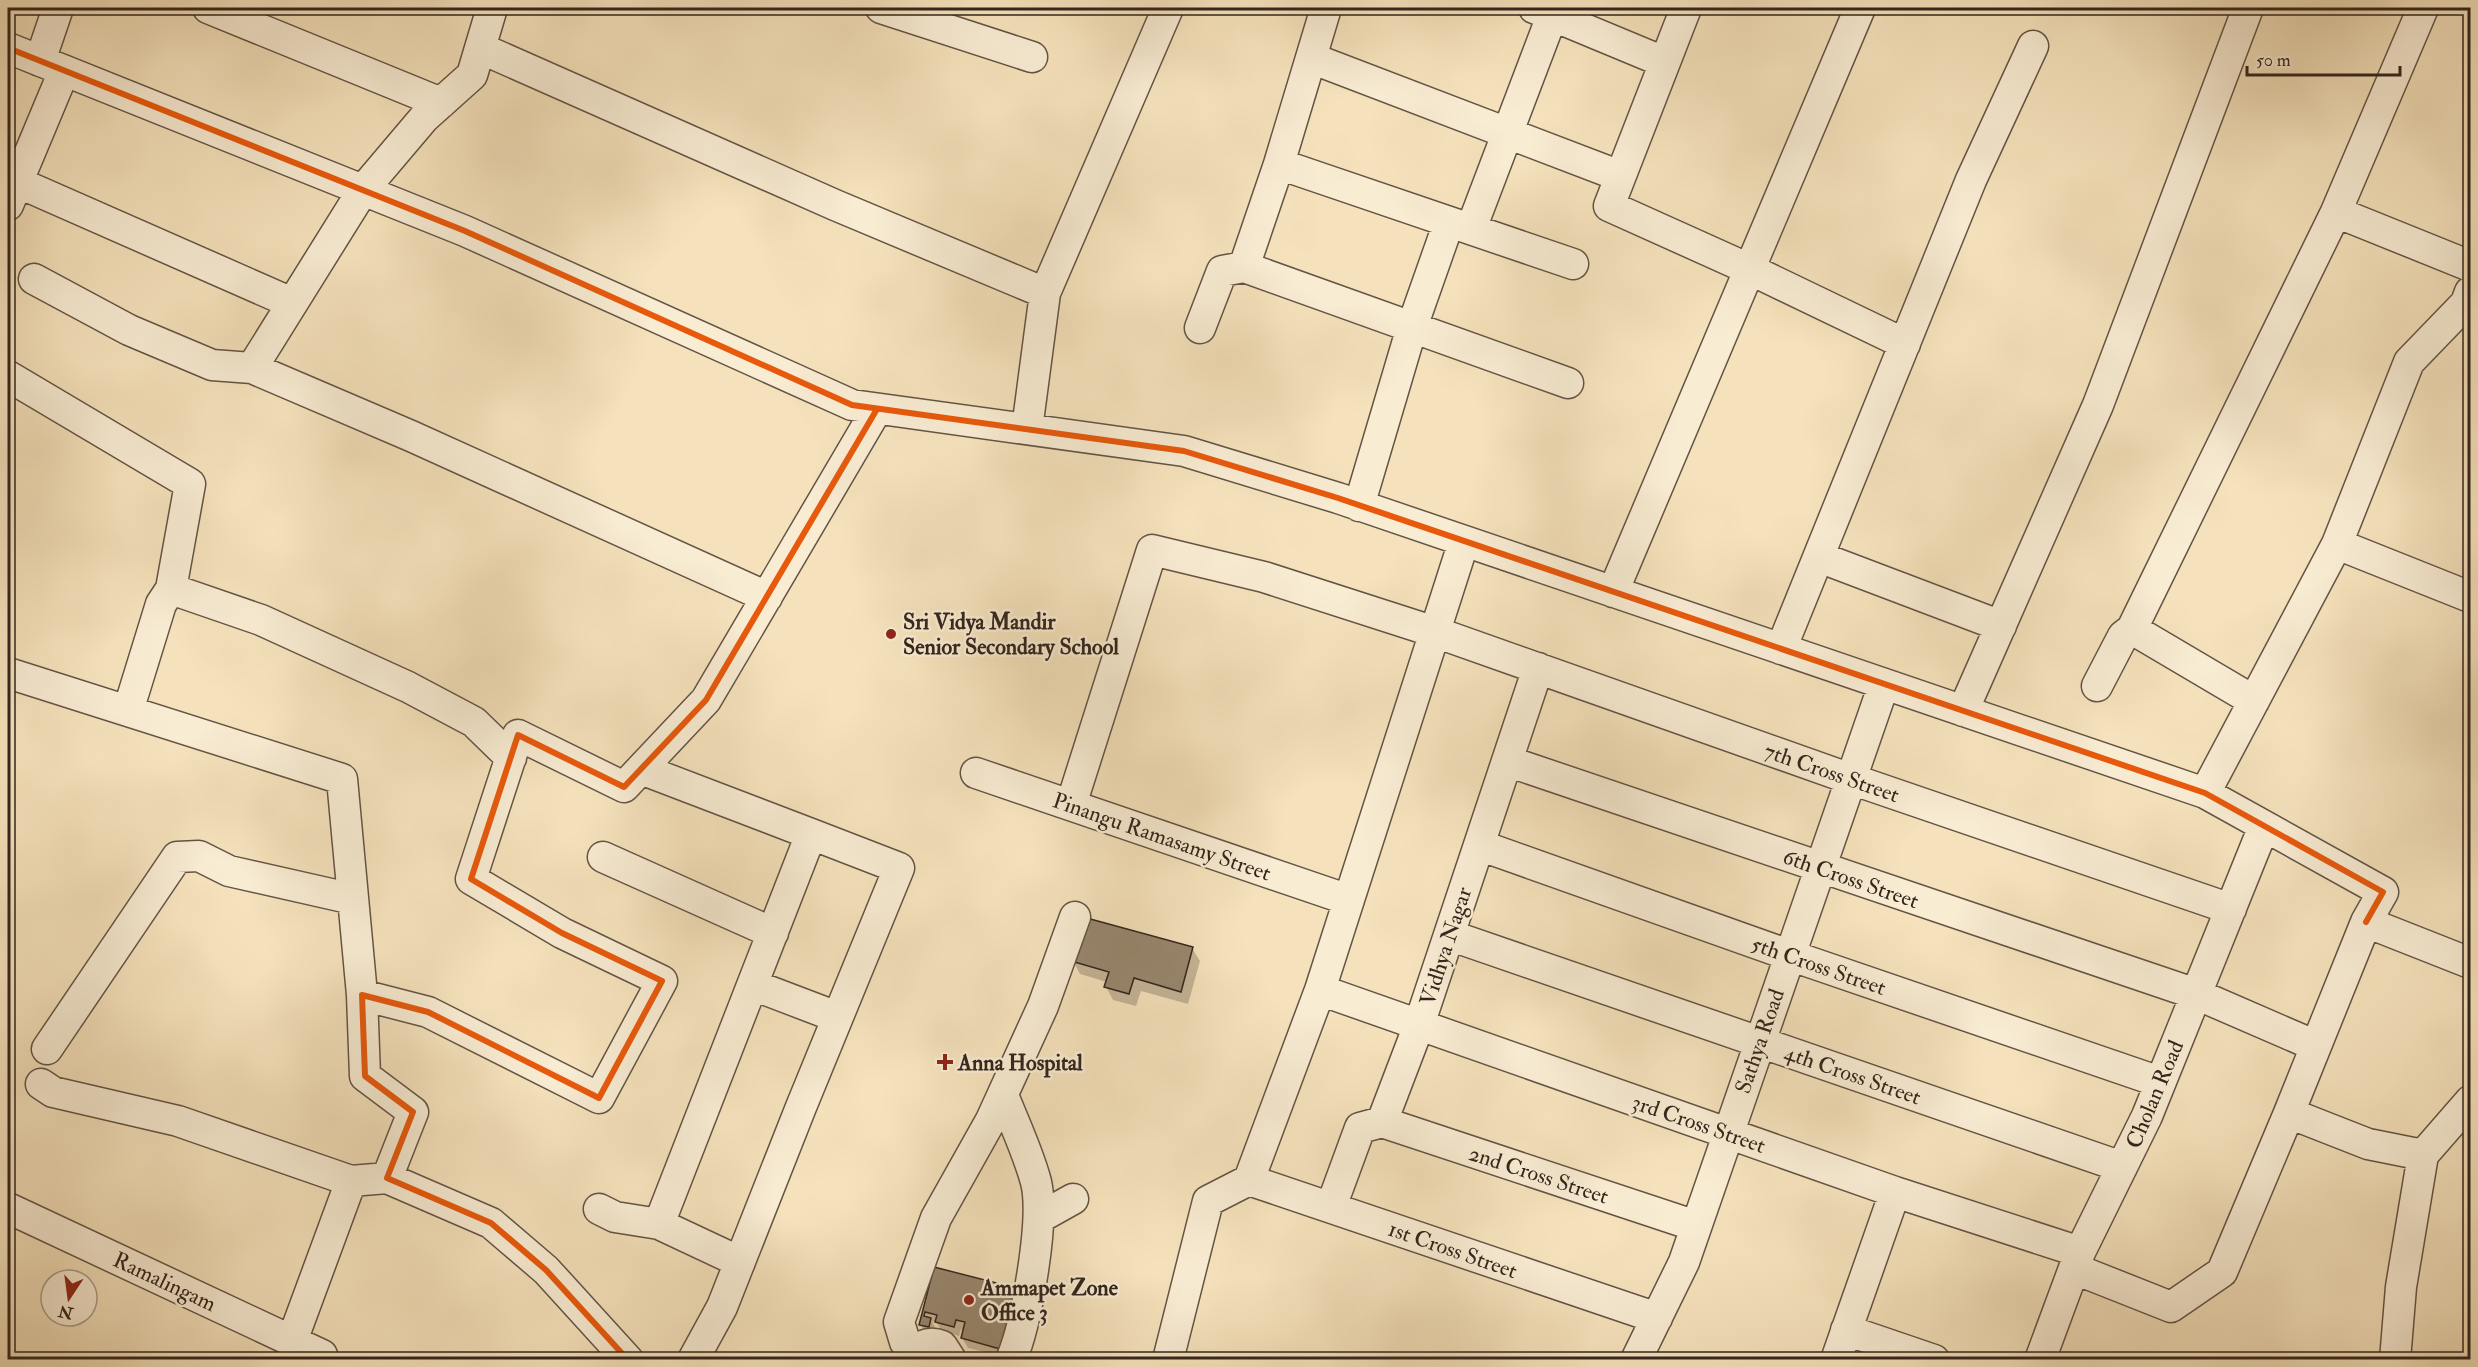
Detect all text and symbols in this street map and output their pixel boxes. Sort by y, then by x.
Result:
scale bar [2247,39,2400,77]
text: 50 m [2256,49,2291,72]
place label: Sri Vidya Mandir Senior Secondary School [903,608,1119,662]
marker: Sri Vidya Mandir Senior Secondary School [884,627,898,641]
street label: 7th Cross Street [1761,737,1903,809]
street label: Pinangu Ramasamy Street [1049,786,1274,887]
street label: 6th Cross Street [1779,843,1922,915]
street label: Vidhya Nagar [1414,883,1478,1009]
street label: 5th Cross Street [1748,930,1890,1002]
street label: Sathya Road [1729,985,1791,1097]
street label: Cholan Road [2120,1036,2190,1153]
street label: 4th Cross Street [1781,1039,1925,1111]
place label: Anna Hospital [957,1049,1083,1078]
marker: Anna Hospital [936,1053,954,1071]
street label: 3rd Cross Street [1628,1088,1769,1160]
street label: 2nd Cross Street [1465,1139,1612,1211]
street label: 1st Cross Street [1385,1215,1521,1285]
street label: Ramalingam [109,1246,221,1318]
north arrow [39,1268,99,1328]
place label: Ammapet Zone Office 3 [980,1274,1119,1327]
marker: Ammapet Zone Office 3 [962,1293,976,1307]
text: N [56,1300,76,1323]

